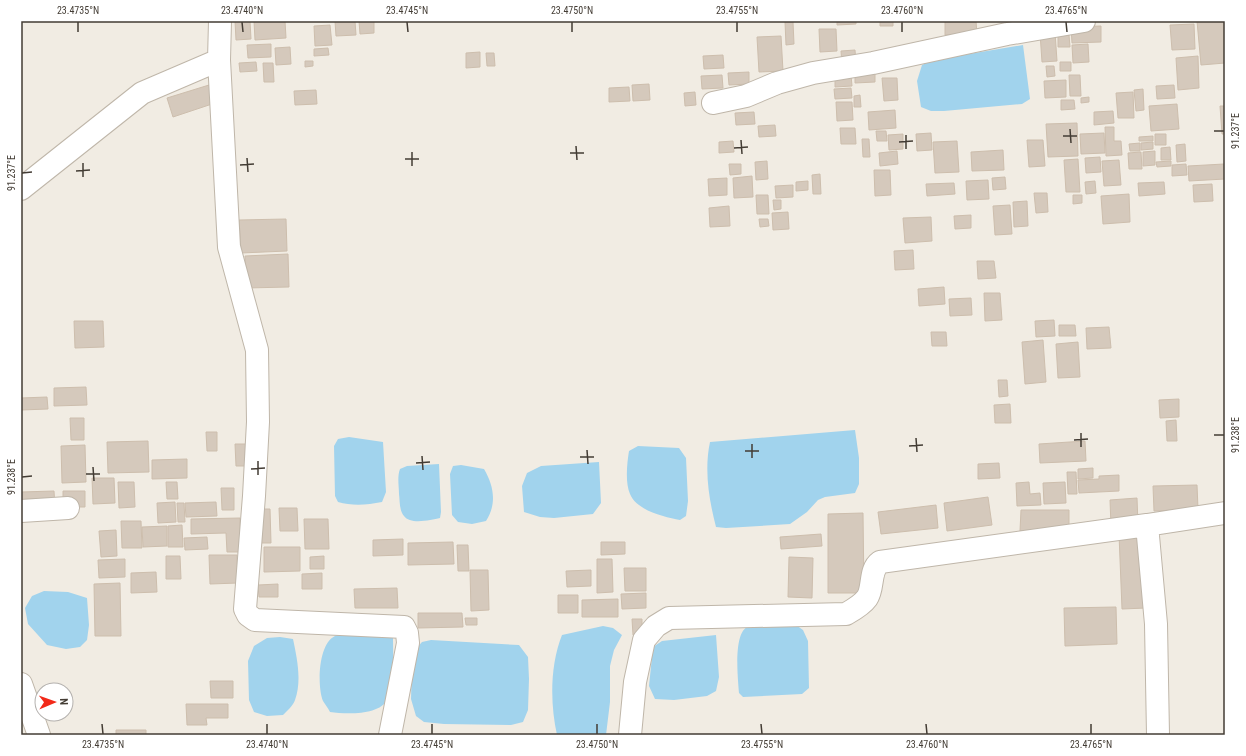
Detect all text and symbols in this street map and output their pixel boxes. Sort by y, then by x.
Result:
text: 23.4735°N [57,5,99,16]
text: 23.4740°N [221,5,263,16]
text: 23.4745°N [386,5,428,16]
text: 23.4750°N [551,5,593,16]
text: 23.4755°N [716,5,758,16]
text: 23.4760°N [881,5,923,16]
text: 23.4765°N [1045,5,1087,16]
text: 91.237°E [1230,113,1241,149]
text: 91.237°E [6,155,17,191]
text: 91.238°E [1230,417,1241,453]
text: 91.238°E [6,459,17,495]
north arrow [34,682,74,722]
text: N [57,698,70,706]
text: 23.4735°N [82,739,124,750]
text: 23.4740°N [246,739,288,750]
text: 23.4745°N [411,739,453,750]
text: 23.4750°N [576,739,618,750]
text: 23.4755°N [741,739,783,750]
text: 23.4760°N [906,739,948,750]
text: 23.4765°N [1070,739,1112,750]

